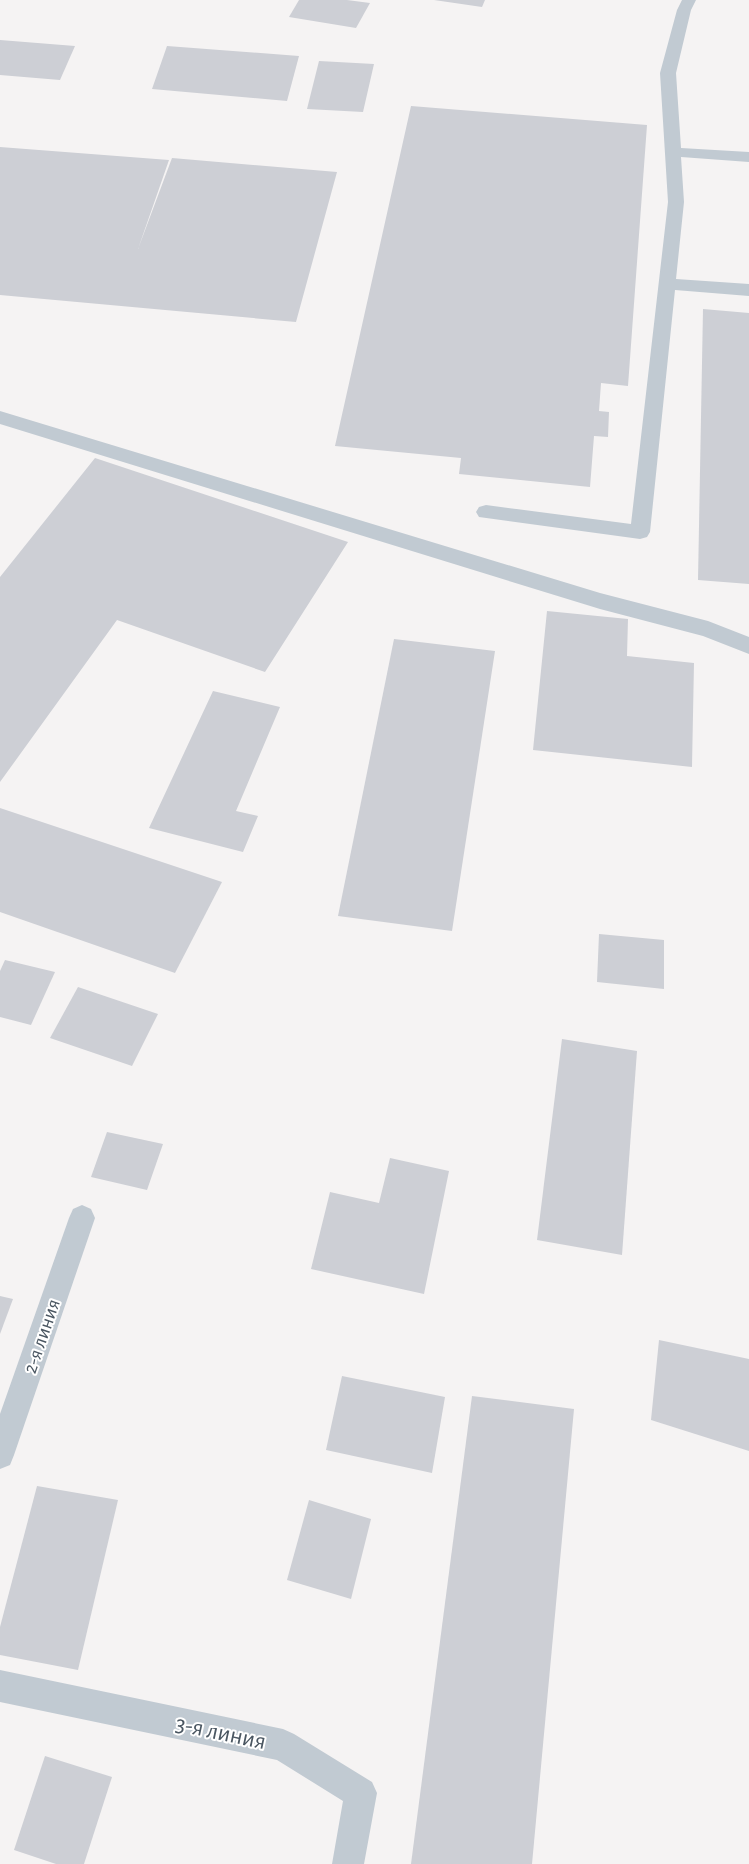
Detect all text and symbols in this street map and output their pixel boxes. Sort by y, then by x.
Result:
street label: 2-я линия [20,1296,64,1376]
street label: 3-я линия [173,1712,268,1754]

